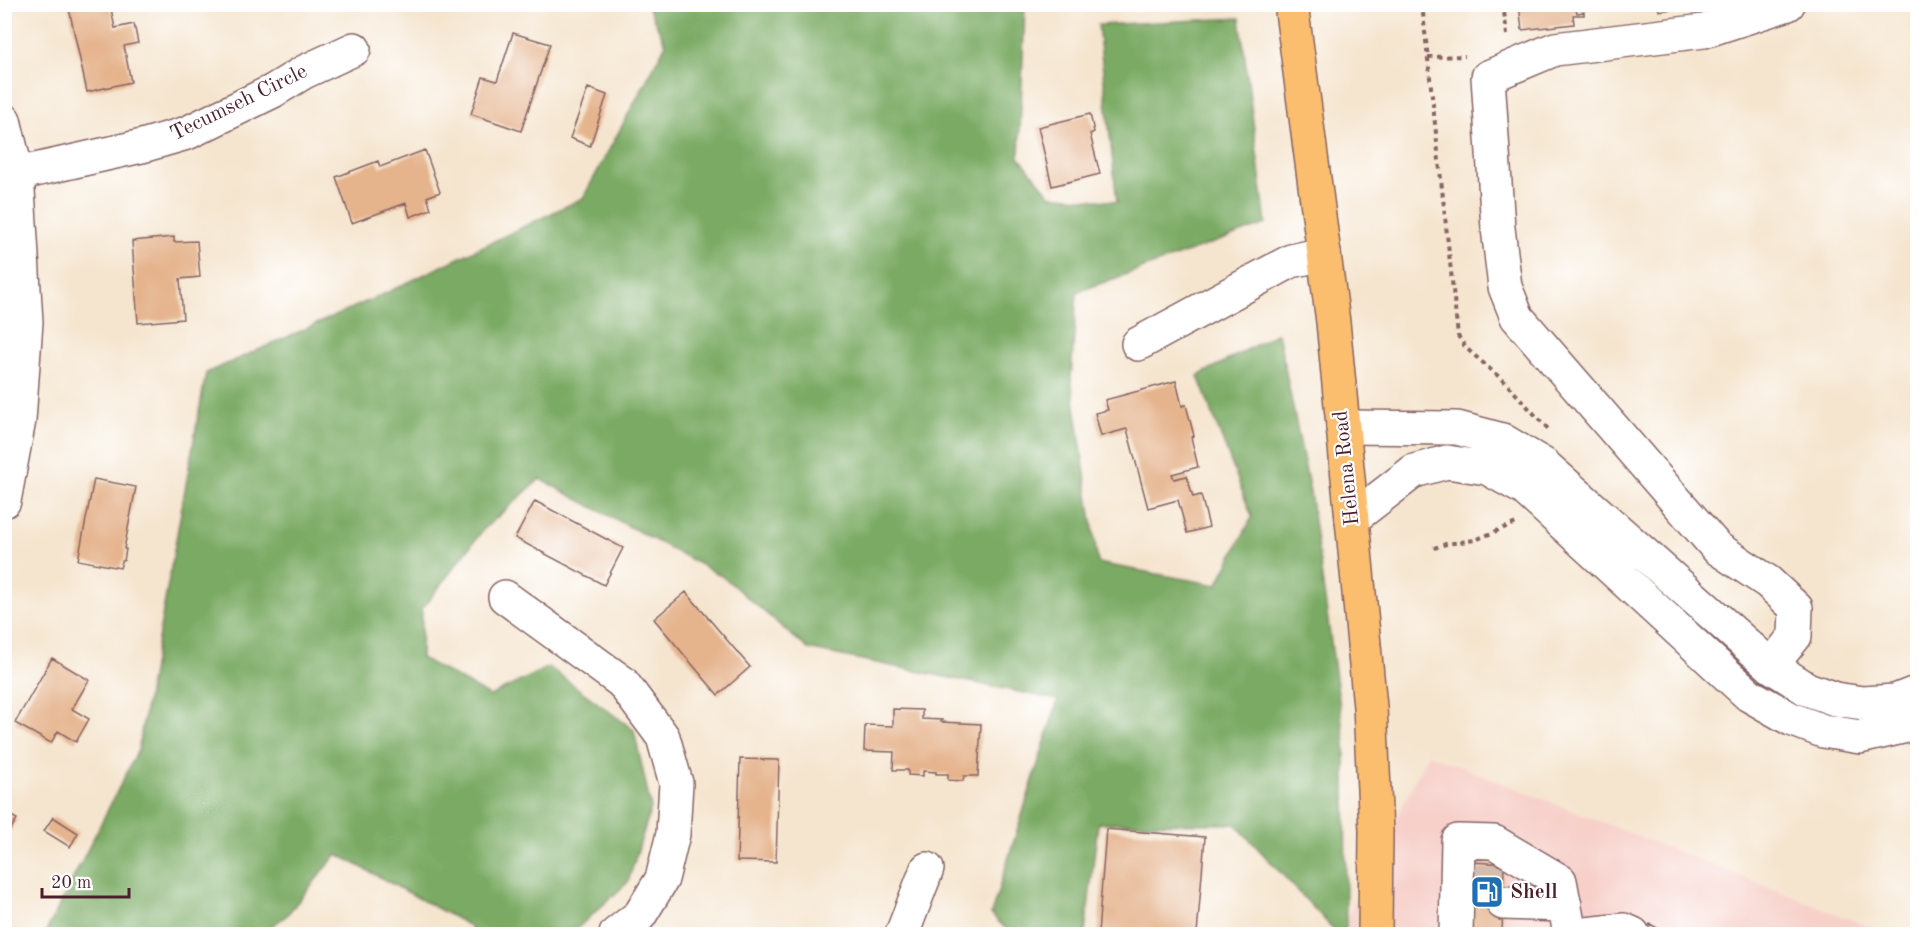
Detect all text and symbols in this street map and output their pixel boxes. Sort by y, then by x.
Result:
street label: Tecumseh Circle [167,61,311,145]
street label: Helena Road [1330,409,1364,527]
scale bar [42,861,129,899]
text: 20 m [51,874,91,892]
fuel station icon: Shell [1469,874,1505,910]
place label: Shell [1510,882,1558,903]

